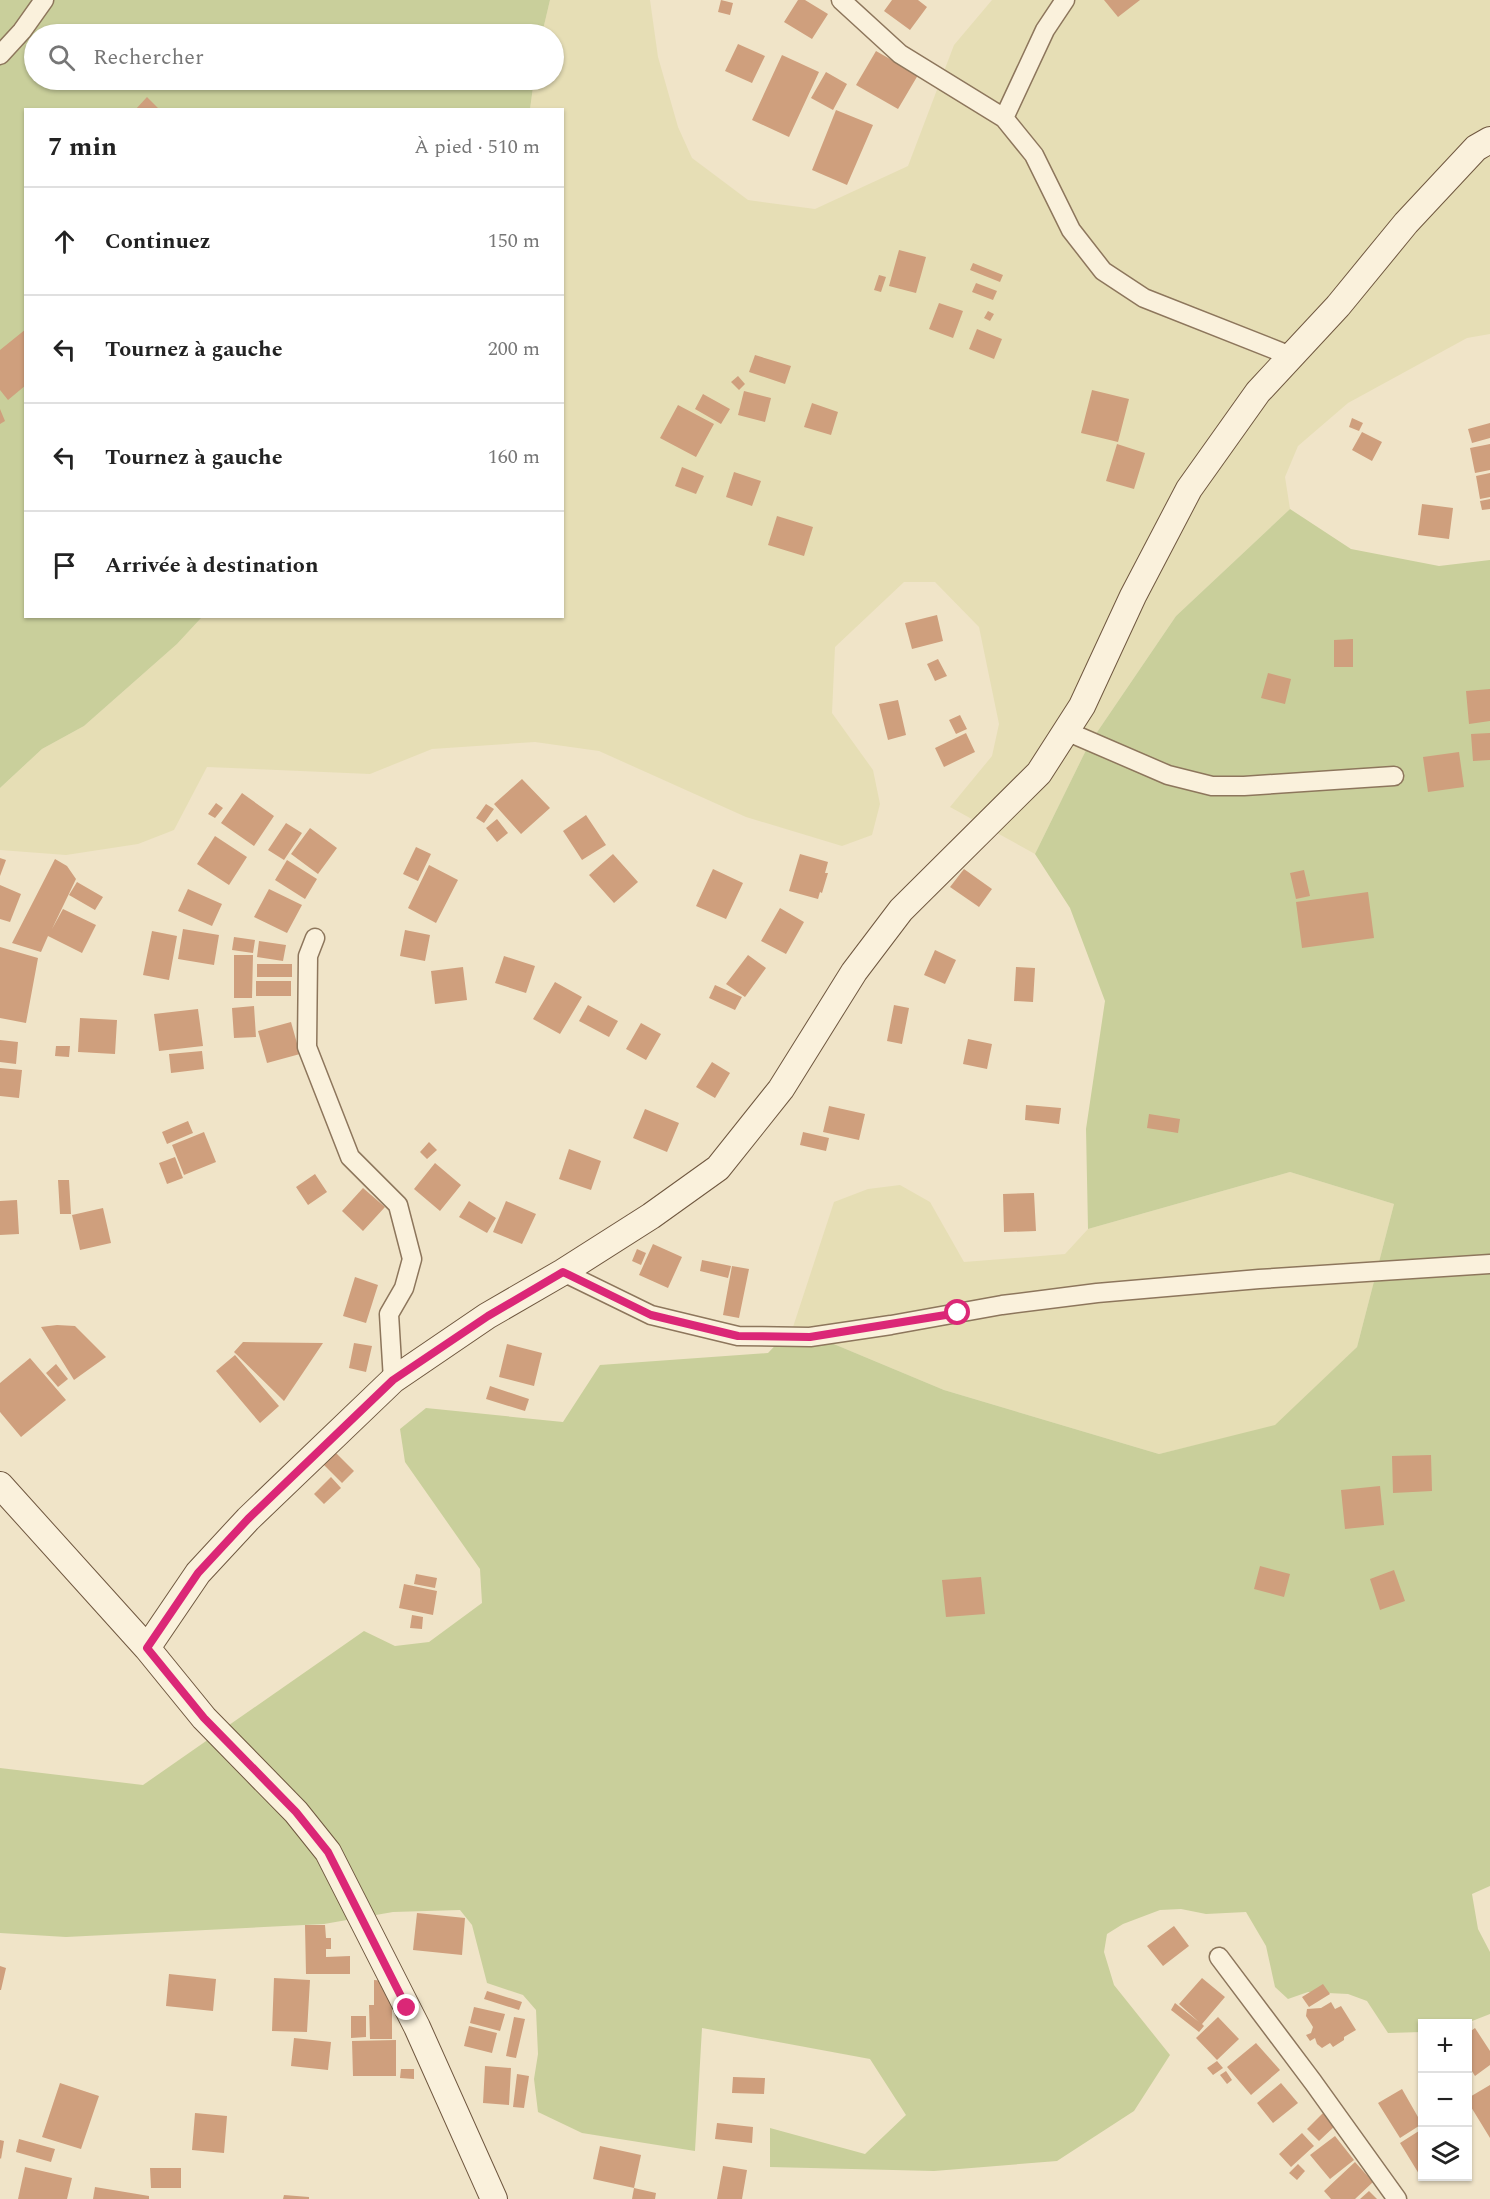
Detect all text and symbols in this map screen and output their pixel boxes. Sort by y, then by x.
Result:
search box [24,24,564,90]
icon: search [45,41,78,74]
text: Rechercher [93,41,204,74]
text: 7 min [48,127,117,167]
text: À pied · 510 m [414,132,540,162]
icon: ahead [48,225,81,258]
text: Continuez [105,225,211,258]
text: 150 m [488,226,540,256]
icon: left [48,333,81,366]
text: Tournez à gauche [105,333,283,366]
text: 200 m [488,334,540,364]
icon: left [48,441,81,474]
text: Tournez à gauche [105,441,283,474]
text: 160 m [488,442,540,472]
icon: arrive [48,549,81,582]
text: Arrivée à destination [105,549,319,582]
route start [944,1299,970,1325]
route end [393,1994,419,2020]
map controls [1418,2019,1472,2181]
button: + [1418,2019,1472,2073]
button: − [1418,2073,1472,2127]
button: layers [1418,2127,1472,2181]

